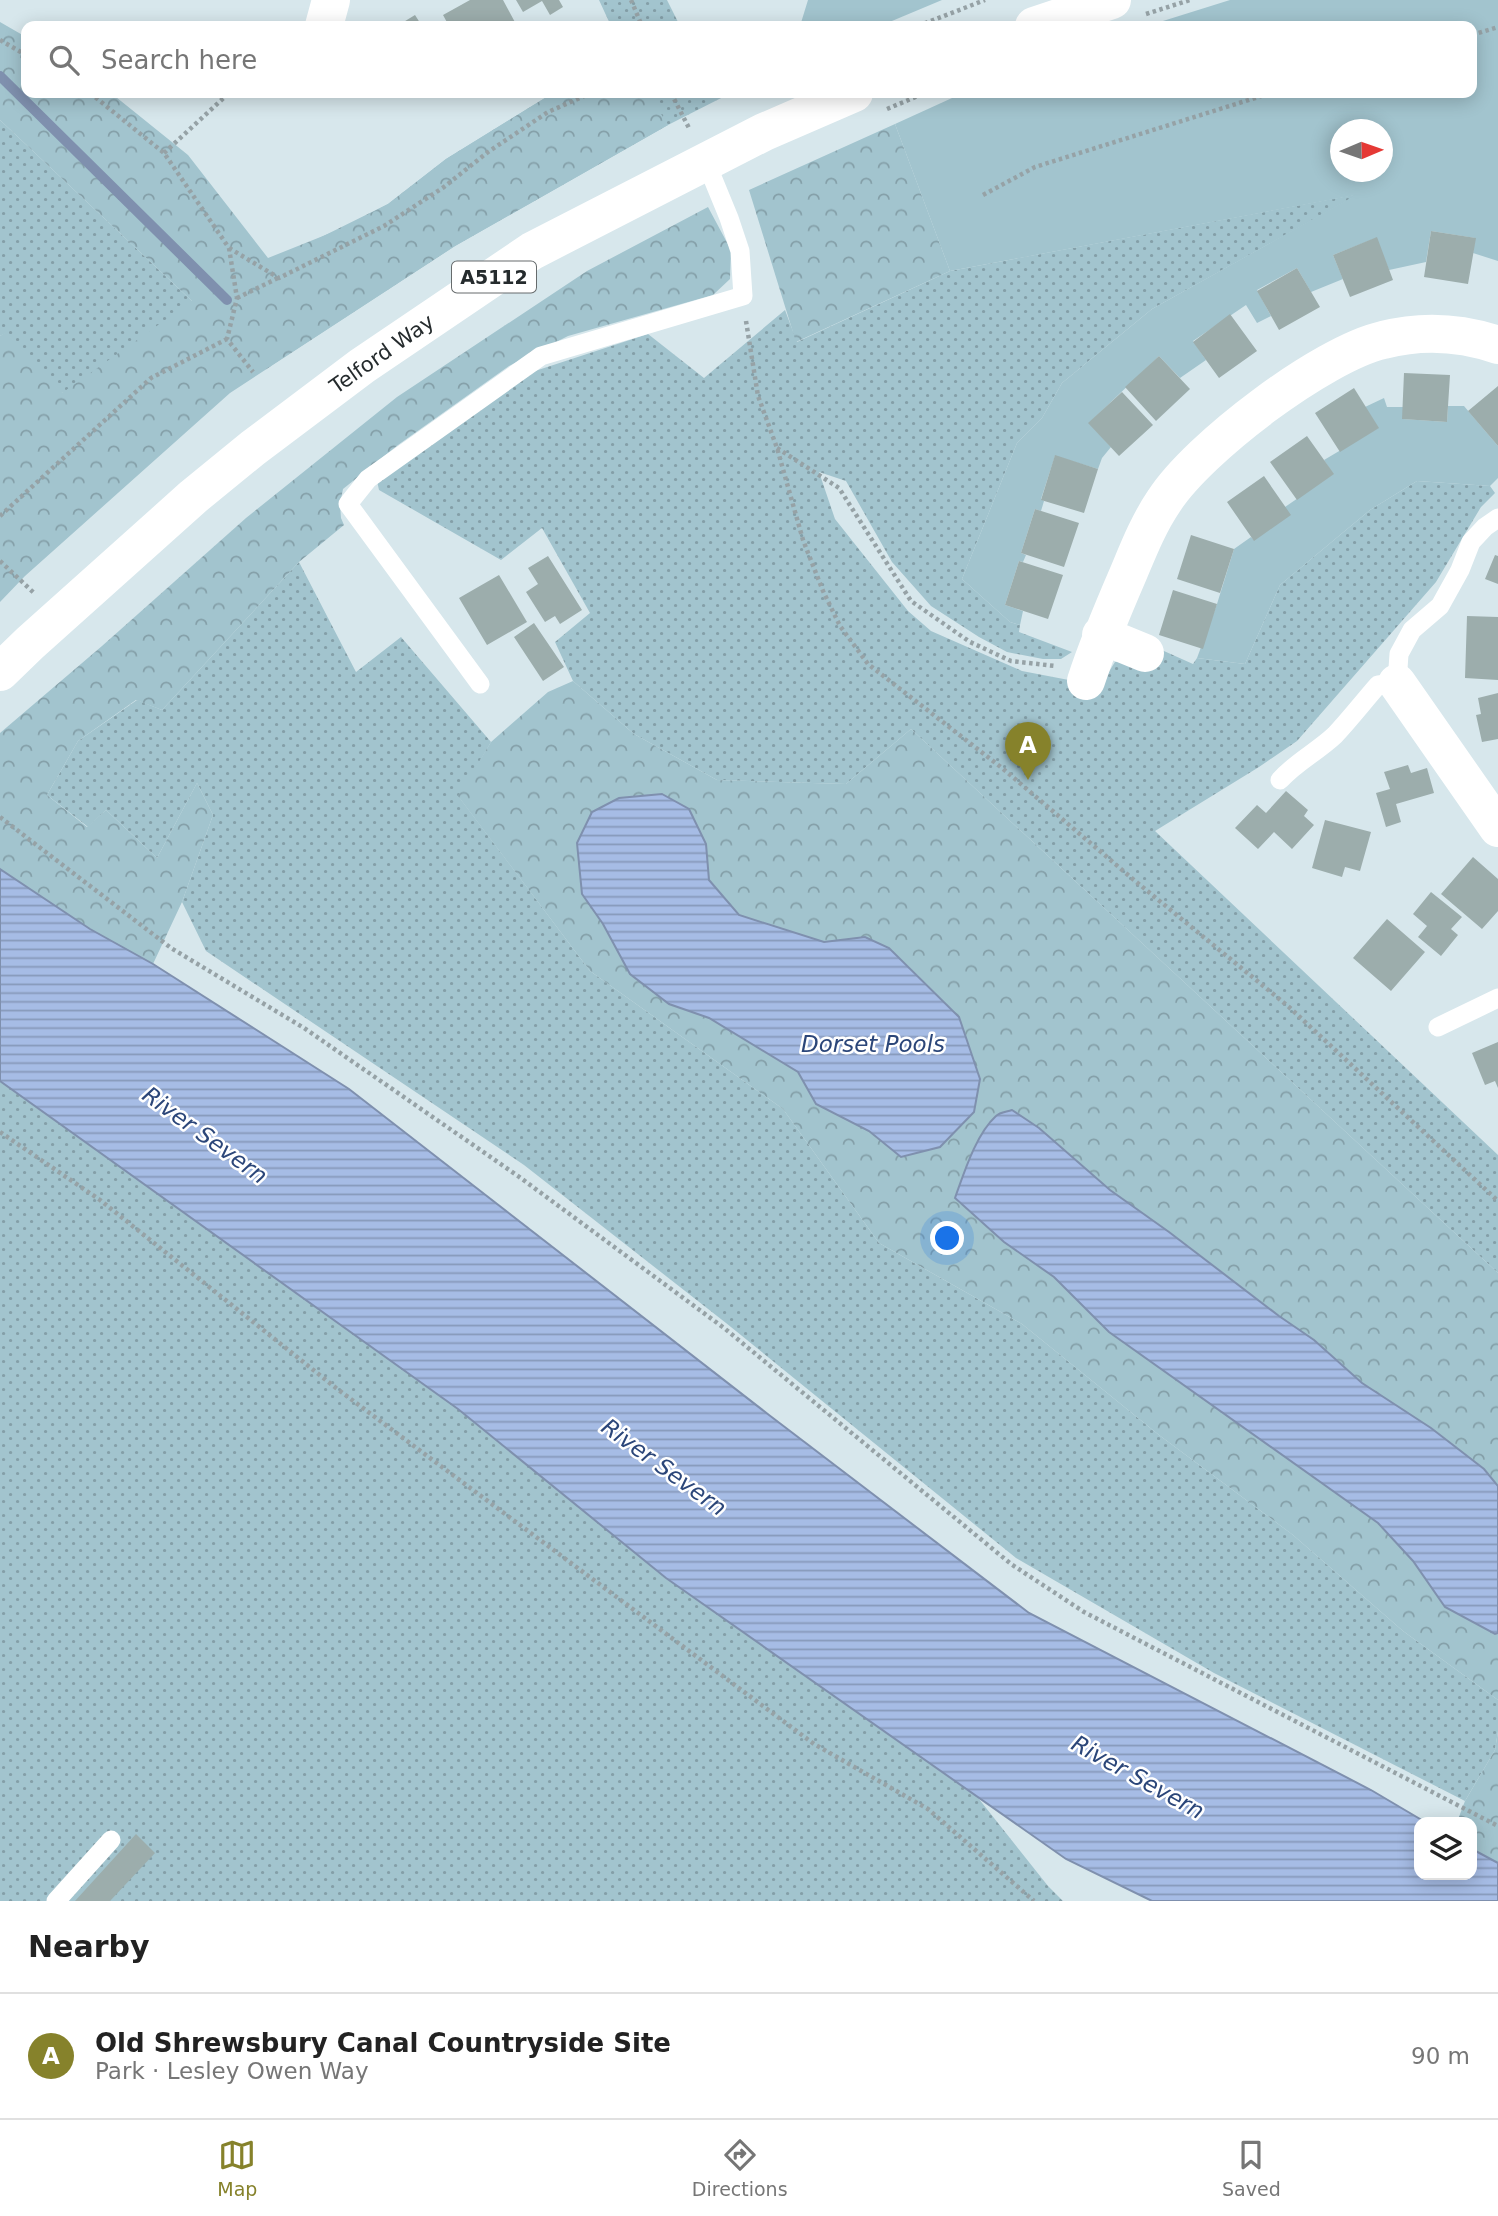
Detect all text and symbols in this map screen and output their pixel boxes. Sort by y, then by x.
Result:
search box [21,21,1477,98]
icon: search [45,41,83,79]
text: Search here [101,45,257,75]
north arrow [1330,119,1393,182]
road number: A5112 [452,262,536,292]
street label: Telford Way [325,309,439,399]
pin: A [1005,722,1051,780]
water label: Dorset Pools [801,1031,945,1057]
water label: River Severn [138,1081,272,1189]
your location [930,1221,964,1255]
water label: River Severn [597,1413,731,1521]
water label: River Severn [1067,1730,1209,1824]
map controls [1414,1817,1477,1880]
button: layers [1414,1817,1477,1880]
text: Nearby [28,1929,150,1964]
text: Old Shrewsbury Canal Countryside Site [95,2028,671,2058]
text: A [42,2043,60,2069]
text: 90 m [1411,2043,1470,2069]
text: Park · Lesley Owen Way [95,2058,369,2084]
tab: Map [217,2136,257,2200]
tab: Directions [692,2136,788,2200]
tab: Saved [1222,2136,1281,2200]

